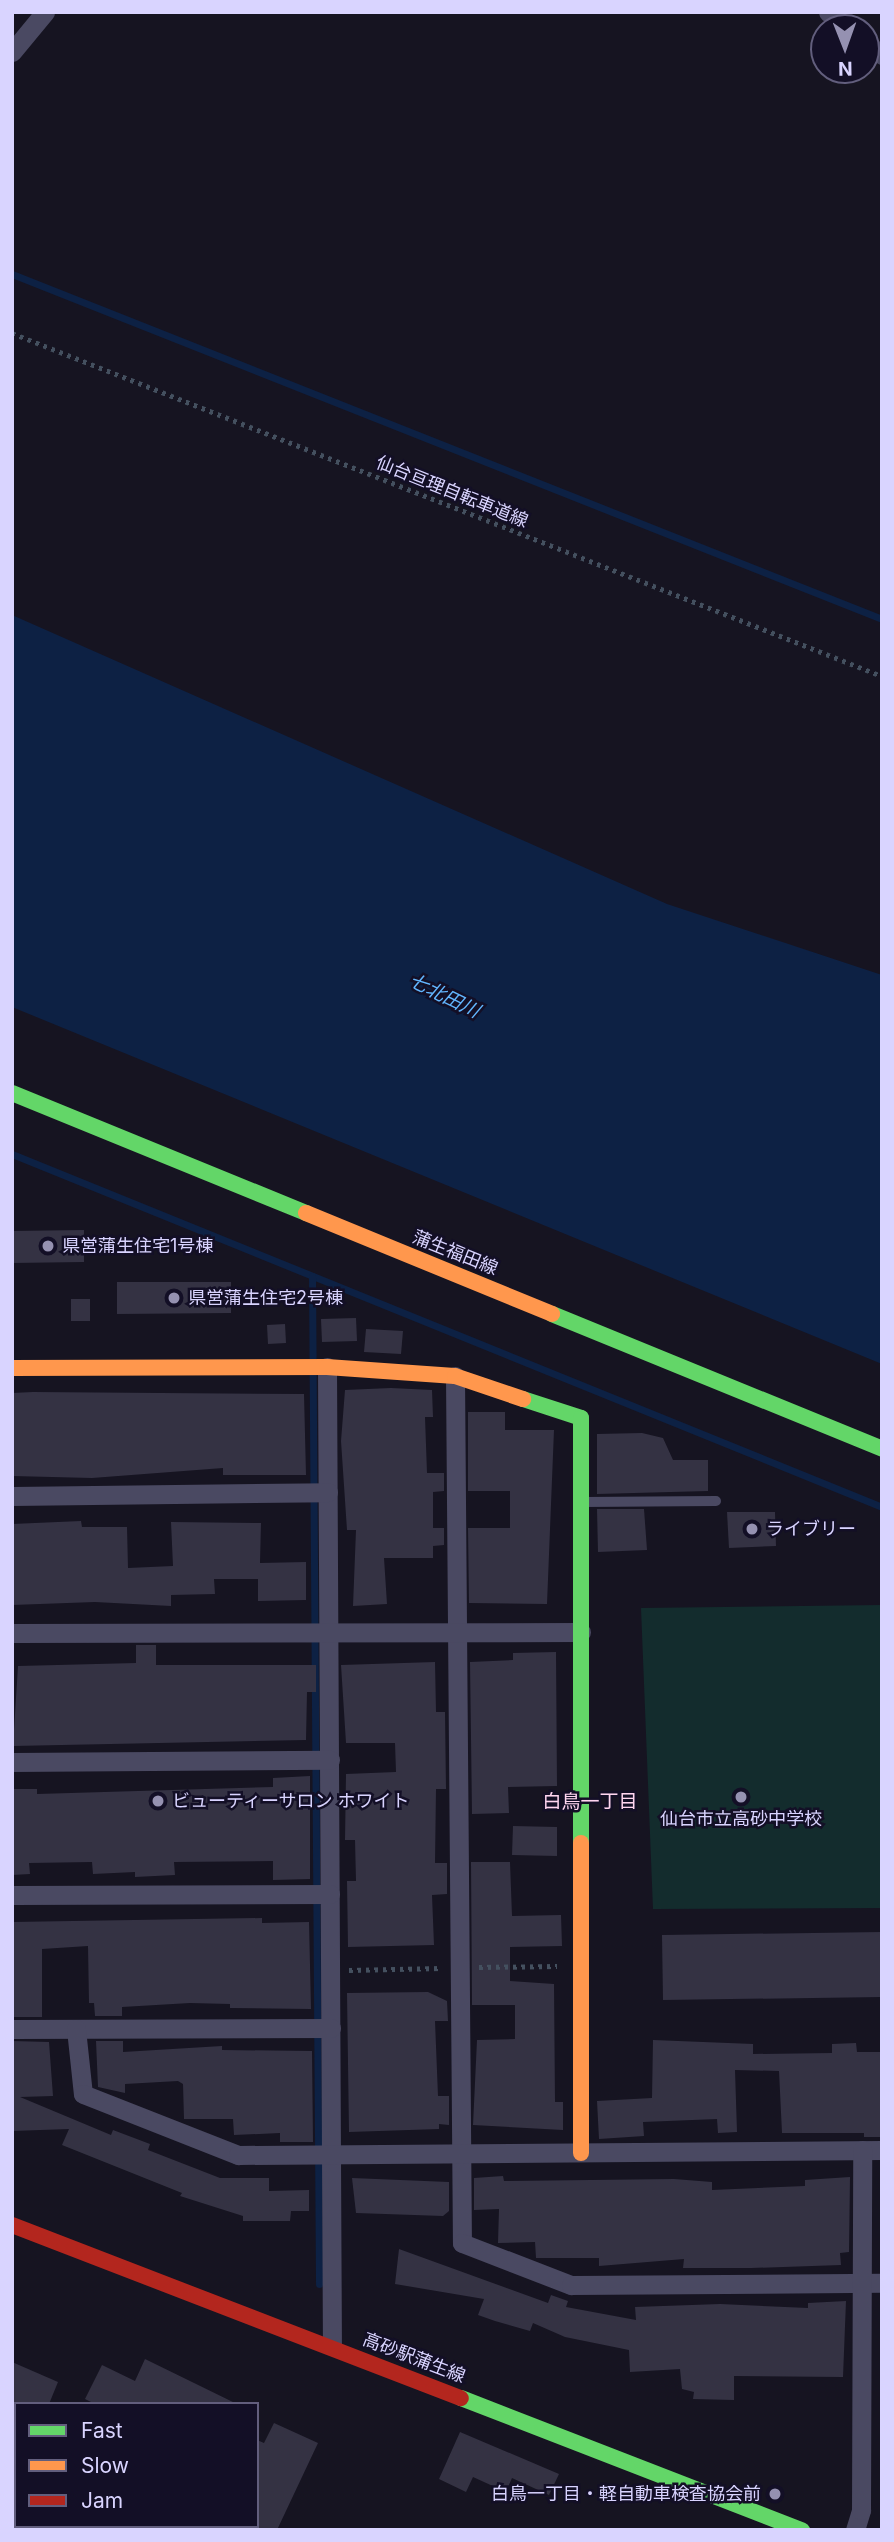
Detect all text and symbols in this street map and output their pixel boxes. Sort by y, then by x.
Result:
north arrow [810,14,880,84]
text: N [838,57,853,80]
street label: 仙台亘理自転車道線 [373,452,531,532]
water label: 七北田川 [405,969,483,1023]
street label: 蒲生福田線 [409,1226,501,1280]
place label: 県営蒲生住宅1号棟 [62,1235,213,1257]
marker: 県営蒲生住宅1号棟 [40,1238,56,1254]
place label: 県営蒲生住宅2号棟 [188,1287,343,1309]
marker: 県営蒲生住宅2号棟 [166,1290,182,1306]
place label: ライブリー [766,1518,856,1540]
marker: ライブリー [744,1521,760,1537]
marker: 仙台市立高砂中学校 [733,1789,749,1805]
place label: ビューティーサロン ホワイト [172,1790,411,1812]
district label: 白鳥一丁目 [543,1791,637,1813]
marker: ビューティーサロン ホワイト [150,1793,166,1809]
place label: 仙台市立高砂中学校 [660,1808,822,1830]
street label: 高砂駅蒲生線 [360,2329,468,2387]
legend [14,2402,259,2528]
text: Fast [81,2418,123,2443]
text: Slow [81,2453,129,2478]
place label: 白鳥一丁目・軽自動車検査協会前 [491,2483,761,2505]
marker: 白鳥一丁目・軽自動車検査協会前 [767,2486,783,2502]
text: Jam [81,2488,123,2513]

